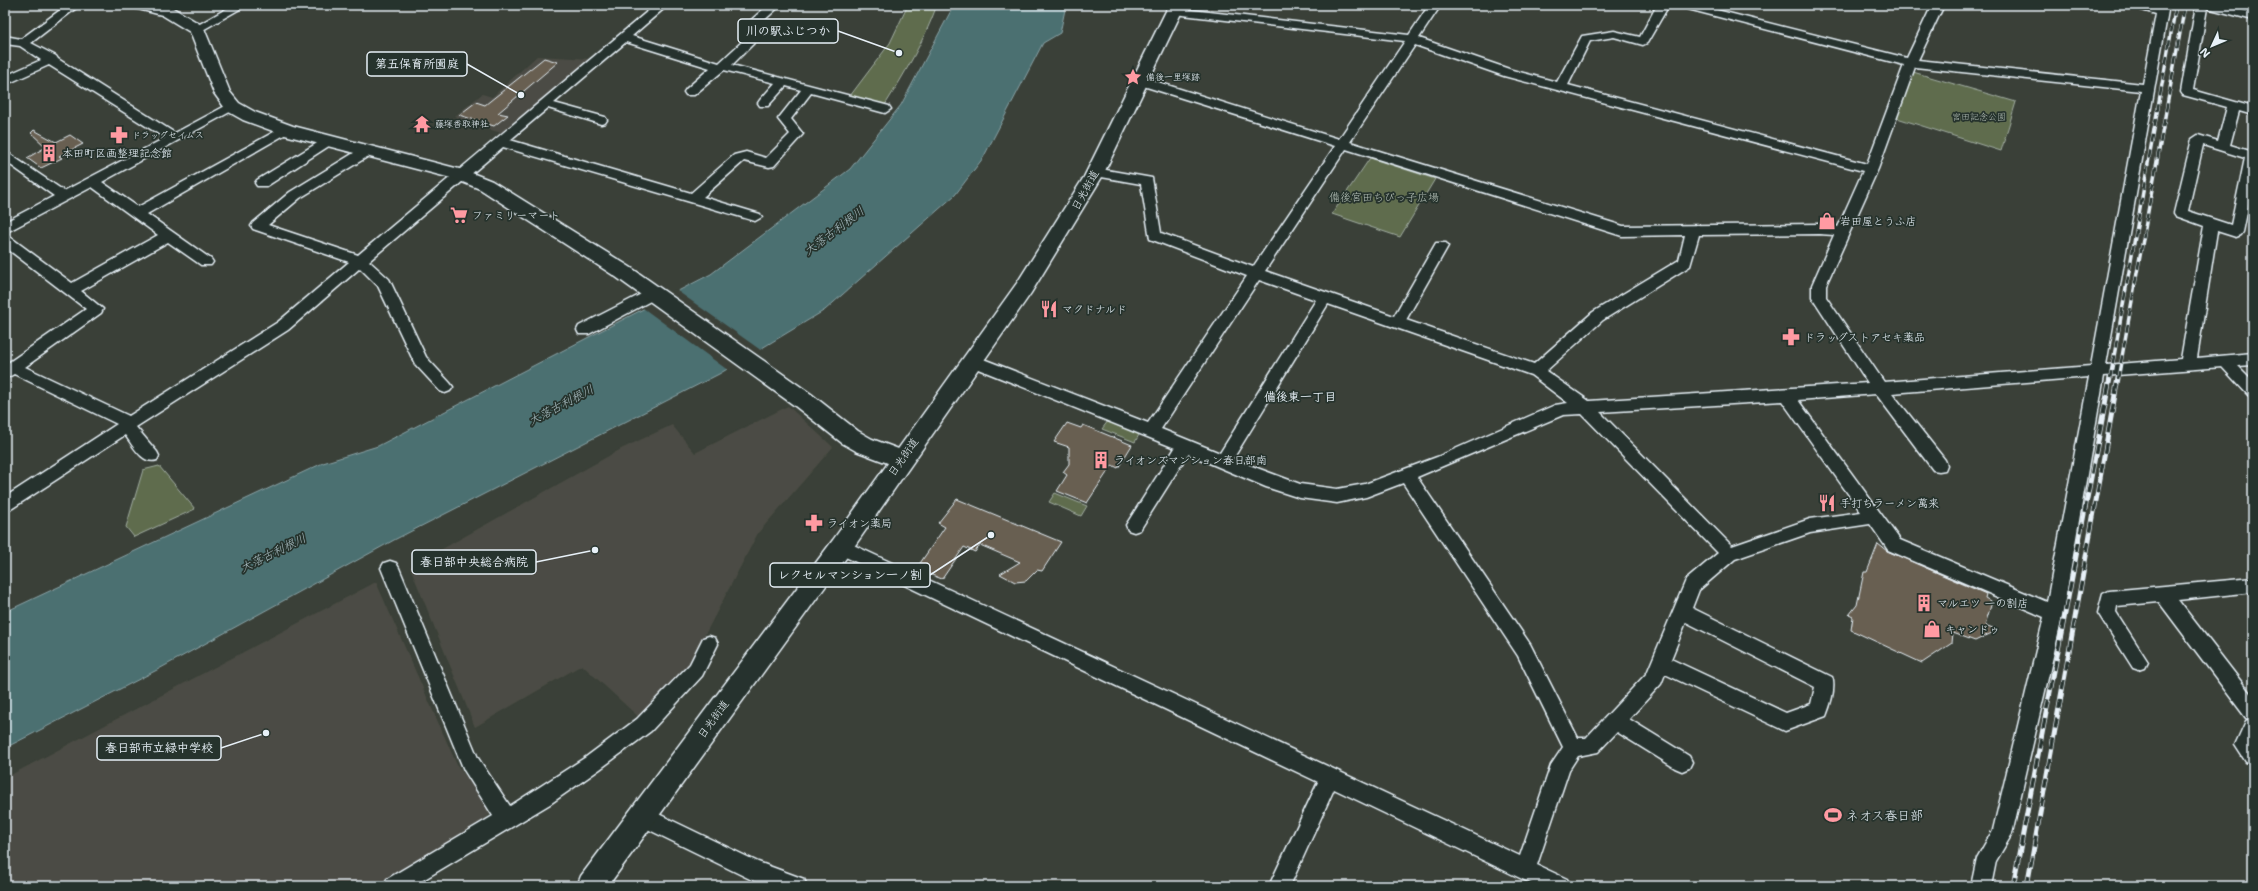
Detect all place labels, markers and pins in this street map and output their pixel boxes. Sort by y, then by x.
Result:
callout: 川の駅ふじつか [738,19,838,43]
callout: 第五保育所園庭 [367,52,467,76]
place icon: 備後一里塚跡 [1123,67,1143,87]
place label: 備後一里塚跡 [1146,71,1200,83]
temple icon: 藤塚香取神社 [412,114,432,134]
place label: 藤塚香取神社 [435,118,489,130]
pharmacy icon: ドラッグセイムス [109,125,129,145]
place label: ドラッグセイムス [132,129,204,141]
building icon: 本田町区画整理記念館 [39,143,59,163]
place label: 本田町区画整理記念館 [62,146,172,161]
supermarket icon: ファミリーマート [449,205,469,225]
place label: ファミリーマート [472,208,560,223]
shop icon: 岩田屋とうふ店 [1817,211,1837,231]
place label: 岩田屋とうふ店 [1840,214,1917,229]
restaurant icon: マクドナルド [1039,299,1059,319]
place label: マクドナルド [1062,302,1127,317]
pharmacy icon: ドラッグストアセキ薬品 [1781,327,1801,347]
place label: ドラッグストアセキ薬品 [1804,330,1925,345]
building icon: ライオンズマンション春日部南 [1091,450,1111,470]
place label: ライオンズマンション春日部南 [1114,453,1267,468]
restaurant icon: 手打ちラーメン萬来 [1817,493,1837,513]
place label: 手打ちラーメン萬来 [1840,496,1939,511]
pharmacy icon: ライオン薬局 [804,513,824,533]
place label: ライオン薬局 [827,516,892,531]
callout: 春日部中央総合病院 [412,550,536,574]
callout: レクセルマンション一ノ割 [770,563,930,587]
building icon: マルエツ 一の割店 [1914,593,1934,613]
place label: マルエツ 一の割店 [1937,596,2029,611]
shop icon: キャンドゥ [1922,619,1942,639]
place label: キャンドゥ [1945,622,2000,637]
callout: 春日部市立緑中学校 [97,736,221,760]
sports icon: ネオス春日部 [1823,805,1843,825]
place label: ネオス春日部 [1846,807,1923,824]

